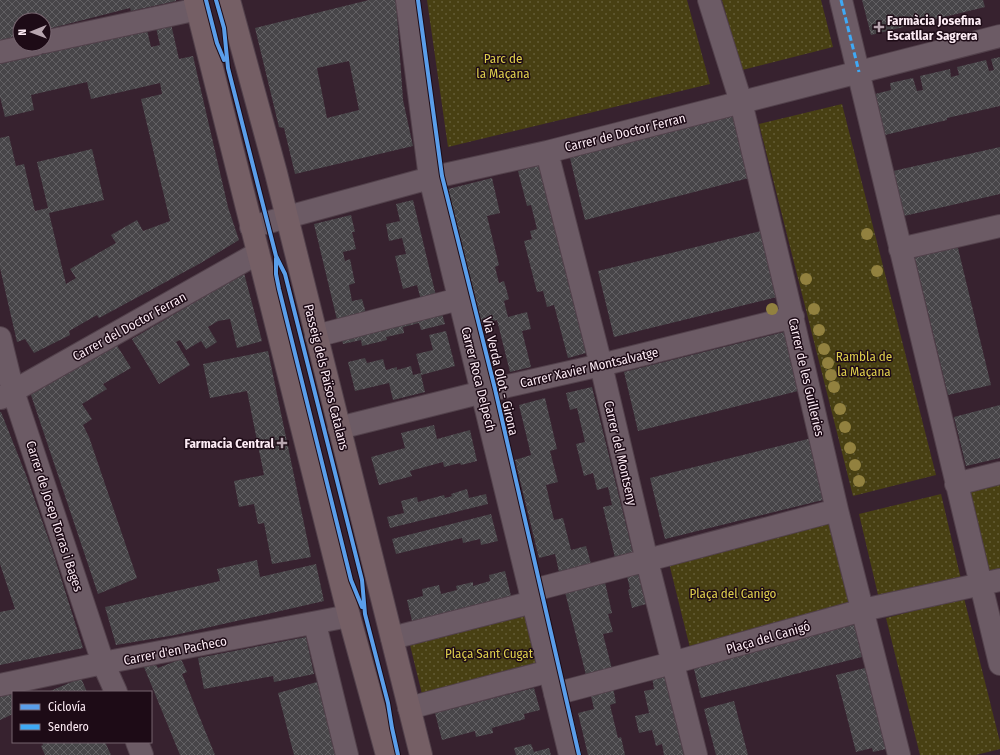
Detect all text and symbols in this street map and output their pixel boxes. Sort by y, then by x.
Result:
north arrow [12,12,52,52]
place label: Farmàcia Josefina Escatllar Sagrera [887,13,982,43]
marker: Farmàcia Josefina Escatllar Sagrera [874,22,884,32]
text: N [16,29,29,36]
park label: Parc de la Maçana [476,51,530,81]
street label: Carrer de Doctor Ferran [563,110,687,155]
street label: Carrer del Doctor Ferran [70,289,189,364]
street label: Passeig dels Països Catalans [301,303,352,452]
street label: Via Verda Olot - Girona [480,315,521,437]
street label: Carrer de les Guilleries [786,316,828,438]
street label: Carrer Roca Delpech [458,325,499,433]
street label: Carrer Xavier Montsalvatge [518,344,660,391]
park label: Rambla de la Maçana [836,349,892,379]
street label: Carrer del Montseny [601,399,640,507]
place label: Farmacia Central [184,436,274,451]
marker: Farmacia Central [277,438,287,448]
street label: Carrer de Josep Torras i Bages [23,439,86,594]
park label: Plaça del Canigo [690,586,777,601]
street label: Plaça del Canigó [724,618,812,657]
street label: Carrer d'en Pacheco [122,633,228,668]
park label: Plaça Sant Cugat [445,646,534,661]
legend [12,691,152,743]
text: Ciclovía [48,700,86,714]
text: Sendero [48,720,89,734]

